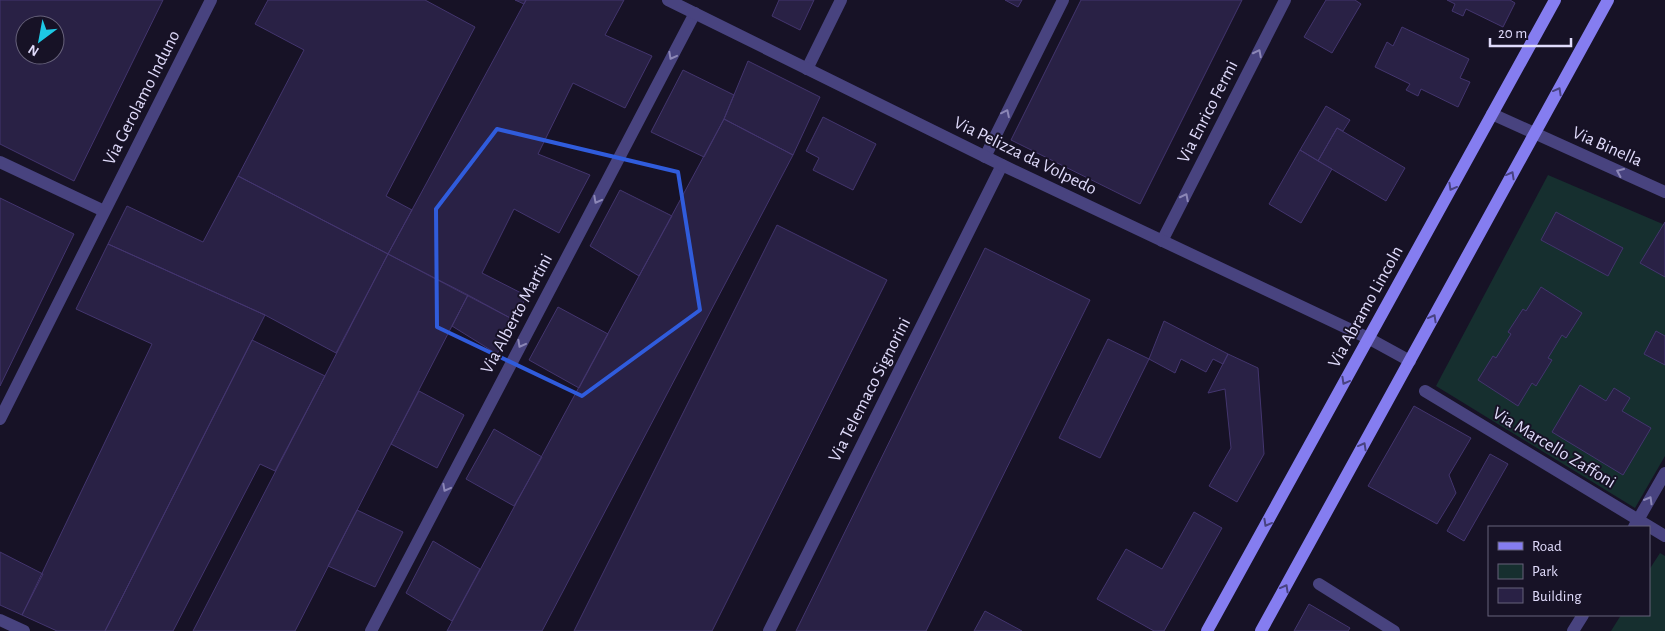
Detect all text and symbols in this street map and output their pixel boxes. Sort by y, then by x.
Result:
north arrow [15,15,65,65]
scale bar [1490,15,1571,47]
text: 20 m [1498,26,1527,41]
street label: Via Gerolamo Induno [100,28,184,168]
text: N [26,42,41,59]
one-way arrow [1252,49,1262,58]
one-way arrow [668,51,678,60]
street label: Via Enrico Fermi [1174,58,1242,166]
one-way arrow [1552,87,1562,96]
one-way arrow [1000,109,1011,118]
street label: Via Pelizza da Volpedo [951,114,1099,198]
street label: Via Binella [1569,124,1645,170]
one-way arrow [1616,167,1625,178]
one-way arrow [1505,172,1515,181]
one-way arrow [1448,182,1458,191]
one-way arrow [1178,194,1188,203]
one-way arrow [593,195,603,204]
street label: Via Abramo Lincoln [1325,243,1407,371]
street label: Via Alberto Martini [478,251,556,377]
one-way arrow [1427,314,1437,323]
street label: Via Telemaco Signorini [826,315,914,465]
one-way arrow [517,339,527,348]
one-way arrow [1341,375,1351,384]
street label: Via Marcello Zaffoni [1489,404,1619,492]
one-way arrow [1357,442,1367,451]
one-way arrow [442,483,452,492]
one-way arrow [1643,496,1653,505]
one-way arrow [1263,518,1273,527]
legend [1488,526,1650,616]
text: Road [1532,539,1562,554]
text: Park [1532,564,1558,579]
one-way arrow [1279,585,1289,594]
text: Building [1532,589,1582,604]

